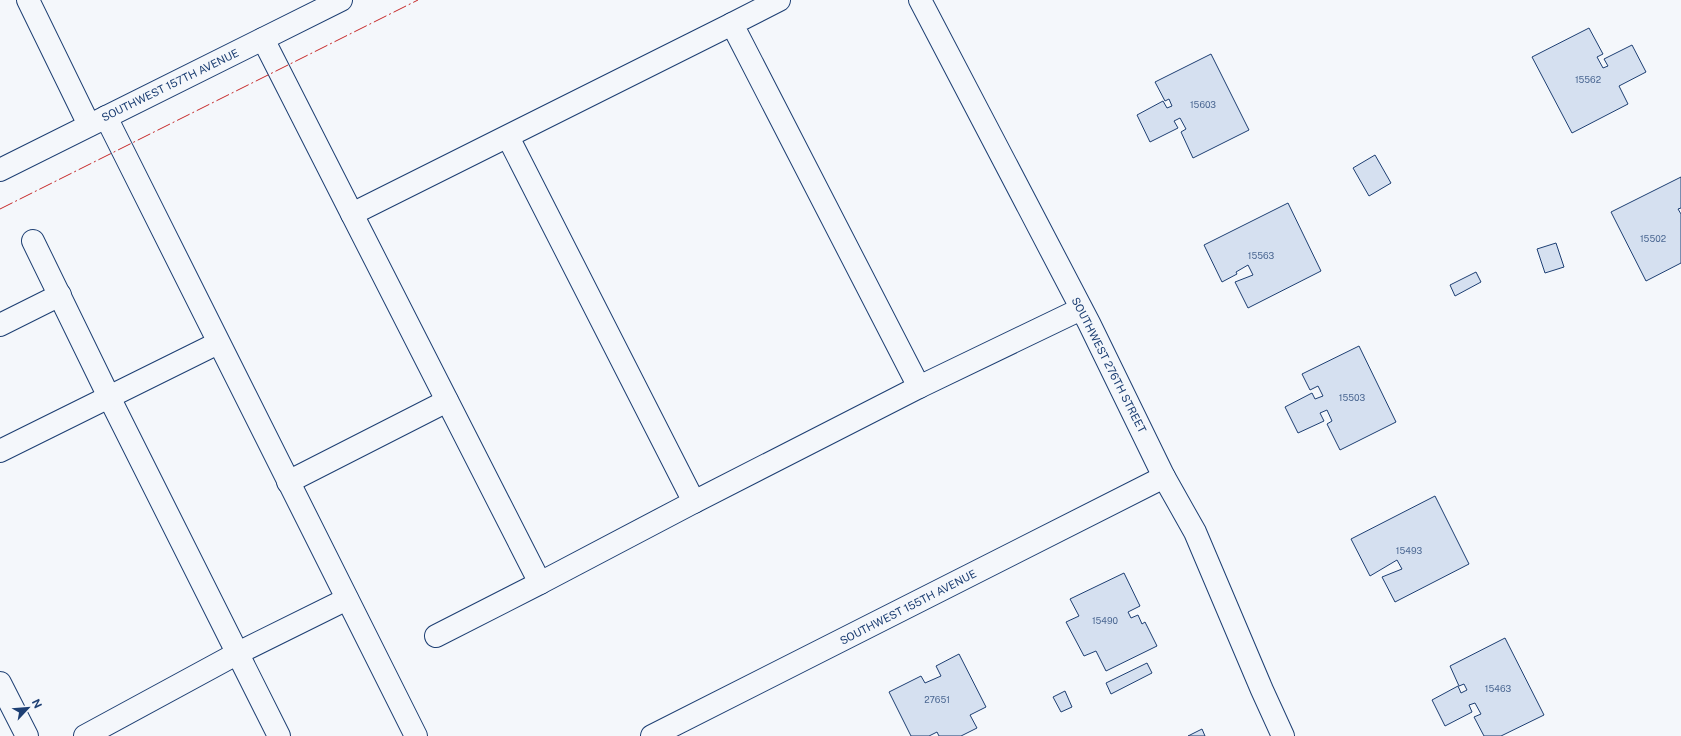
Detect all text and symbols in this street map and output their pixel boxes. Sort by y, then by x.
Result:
street label: SOUTHWEST 157TH AVENUE [100,46,241,123]
house number: 15562 [1575,74,1601,85]
house number: 15603 [1190,99,1216,110]
house number: 15502 [1640,233,1666,244]
house number: 15563 [1248,250,1275,261]
street label: SOUTHWEST 276TH STREET [1069,295,1149,435]
house number: 15503 [1339,392,1365,403]
house number: 15493 [1396,545,1422,556]
street label: SOUTHWEST 155TH AVENUE [838,567,978,647]
house number: 15490 [1092,615,1119,626]
house number: 15463 [1485,683,1511,694]
north arrow [8,688,48,728]
house number: 27651 [924,694,950,705]
text: N [30,697,44,710]

